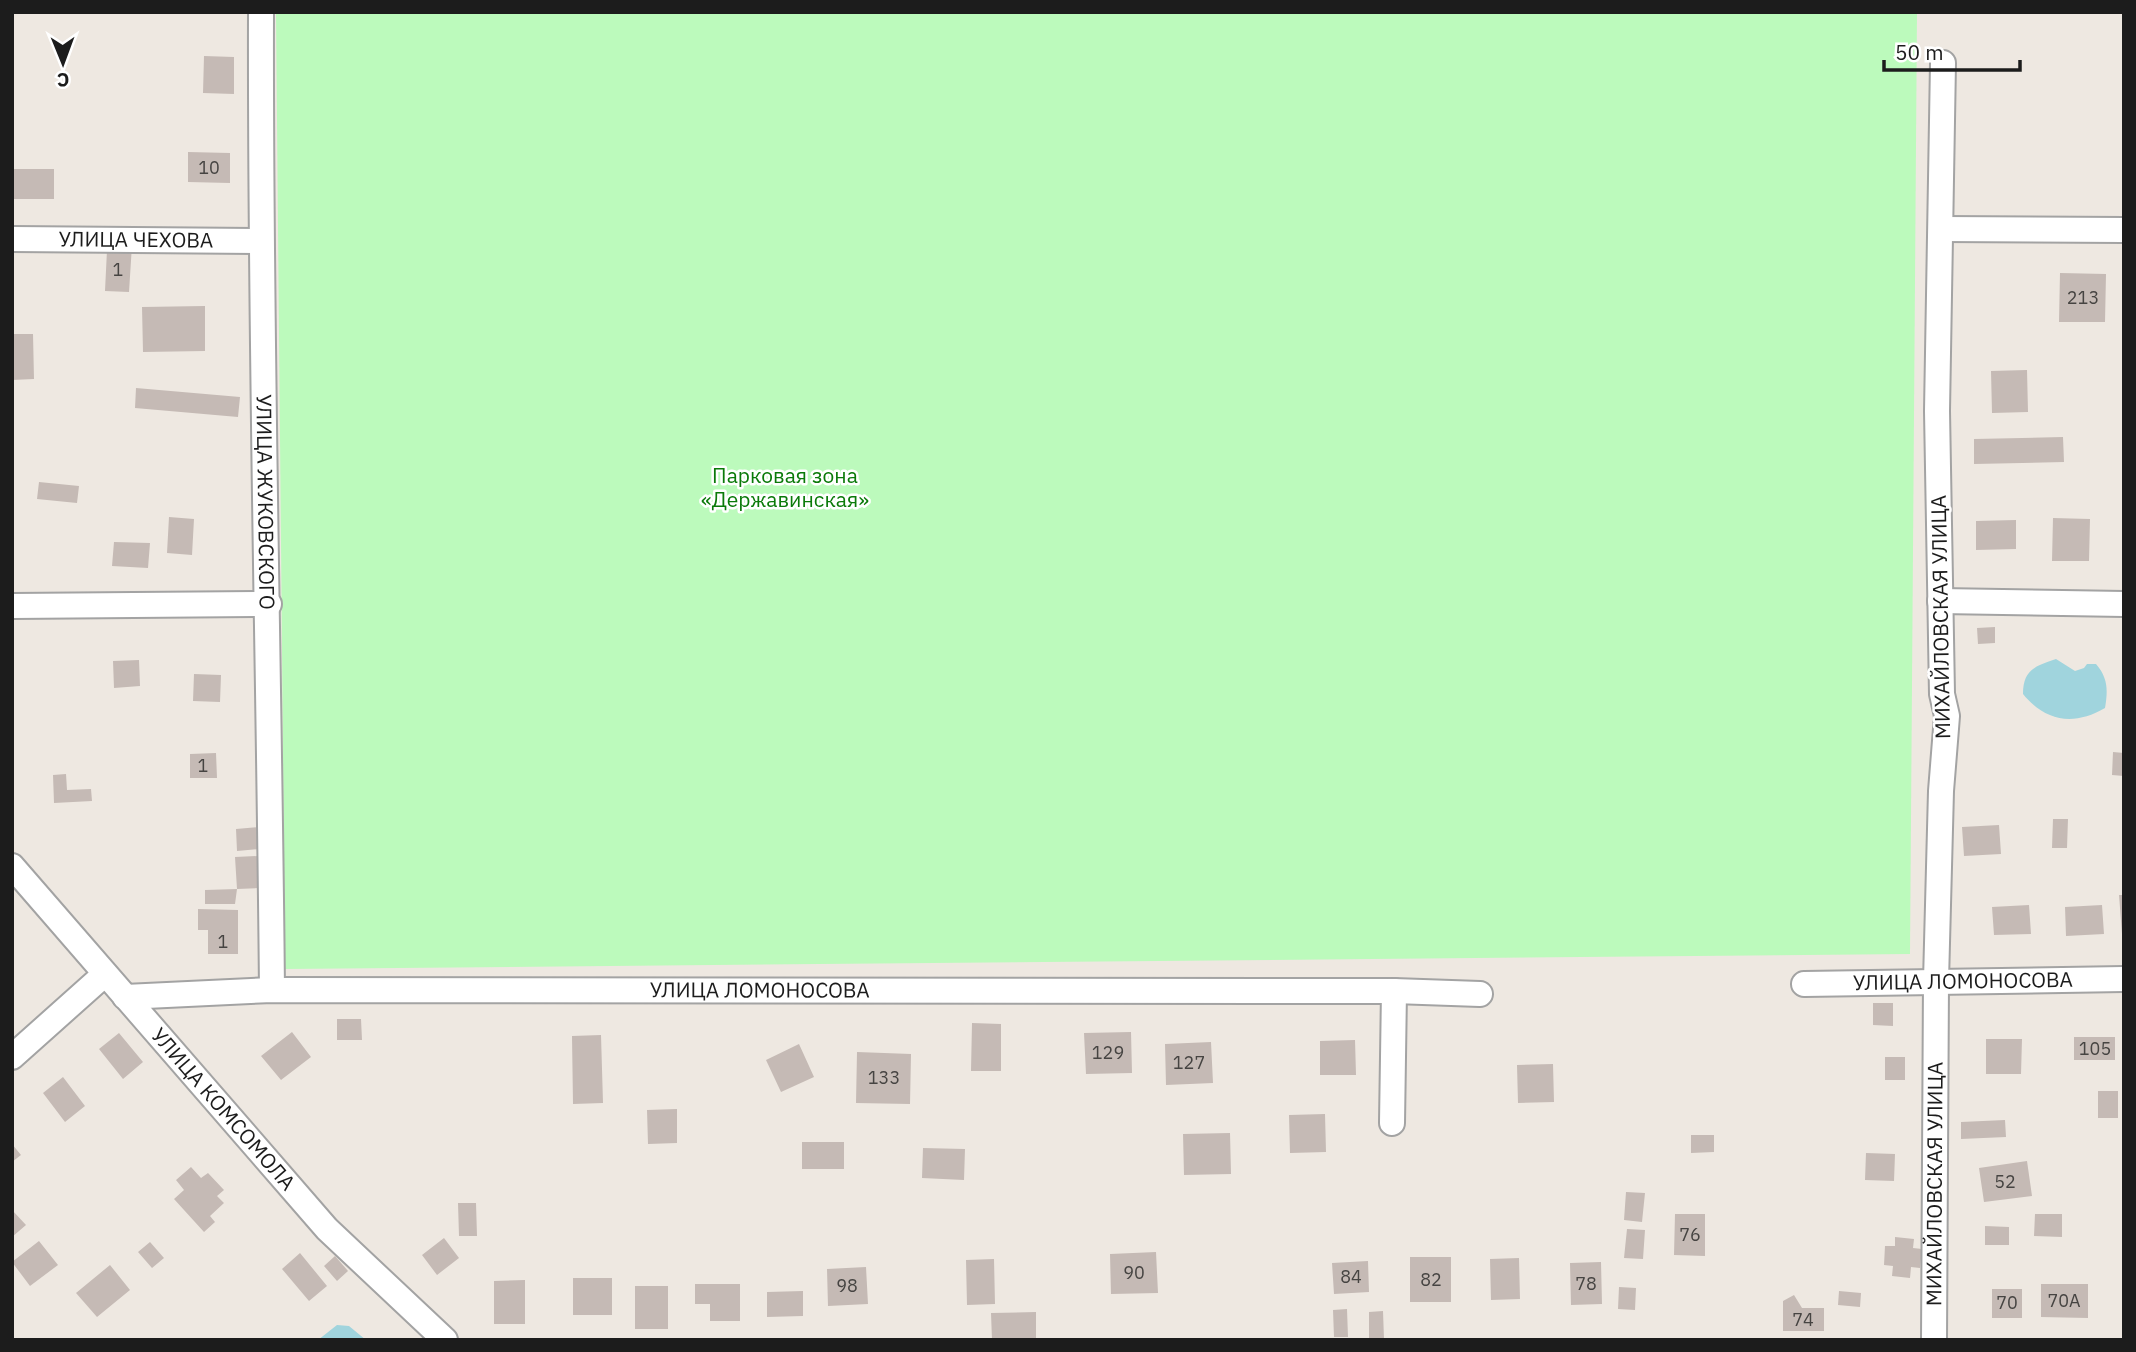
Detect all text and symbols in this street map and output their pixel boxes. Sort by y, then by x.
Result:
north arrow [28,28,98,98]
scale bar [1884,28,2021,72]
text: 50 m [1895,38,1944,66]
text: С [57,68,70,92]
house number: 10 [198,156,220,179]
street label: УЛИЦА ЧЕХОВА [59,224,213,254]
house number: 1 [113,258,123,281]
house number: 213 [2067,286,2099,309]
street label: УЛИЦА ЖУКОВСКОГО [250,394,282,610]
park label: Парковая зона «Державинская» [701,461,869,513]
street label: МИХАЙЛОВСКАЯ УЛИЦА [1924,495,1956,739]
house number: 1 [198,754,208,777]
house number: 1 [218,930,228,953]
street label: УЛИЦА ЛОМОНОСОВА [1853,965,2073,996]
street label: УЛИЦА ЛОМОНОСОВА [650,975,870,1004]
street label: УЛИЦА КОМСОМОЛА [145,1021,302,1196]
house number: 105 [2079,1037,2111,1060]
house number: 129 [1092,1041,1124,1064]
house number: 127 [1173,1051,1205,1074]
street label: МИХАЙЛОВСКАЯ УЛИЦА [1919,1062,1949,1306]
house number: 133 [868,1066,900,1089]
house number: 52 [1994,1170,2016,1193]
house number: 76 [1679,1223,1701,1246]
house number: 90 [1123,1261,1145,1284]
house number: 84 [1340,1265,1362,1288]
house number: 82 [1420,1268,1442,1291]
house number: 78 [1575,1272,1597,1295]
house number: 98 [836,1274,858,1297]
house number: 70А [2047,1289,2081,1312]
house number: 70 [1996,1291,2018,1314]
house number: 74 [1792,1308,1814,1331]

